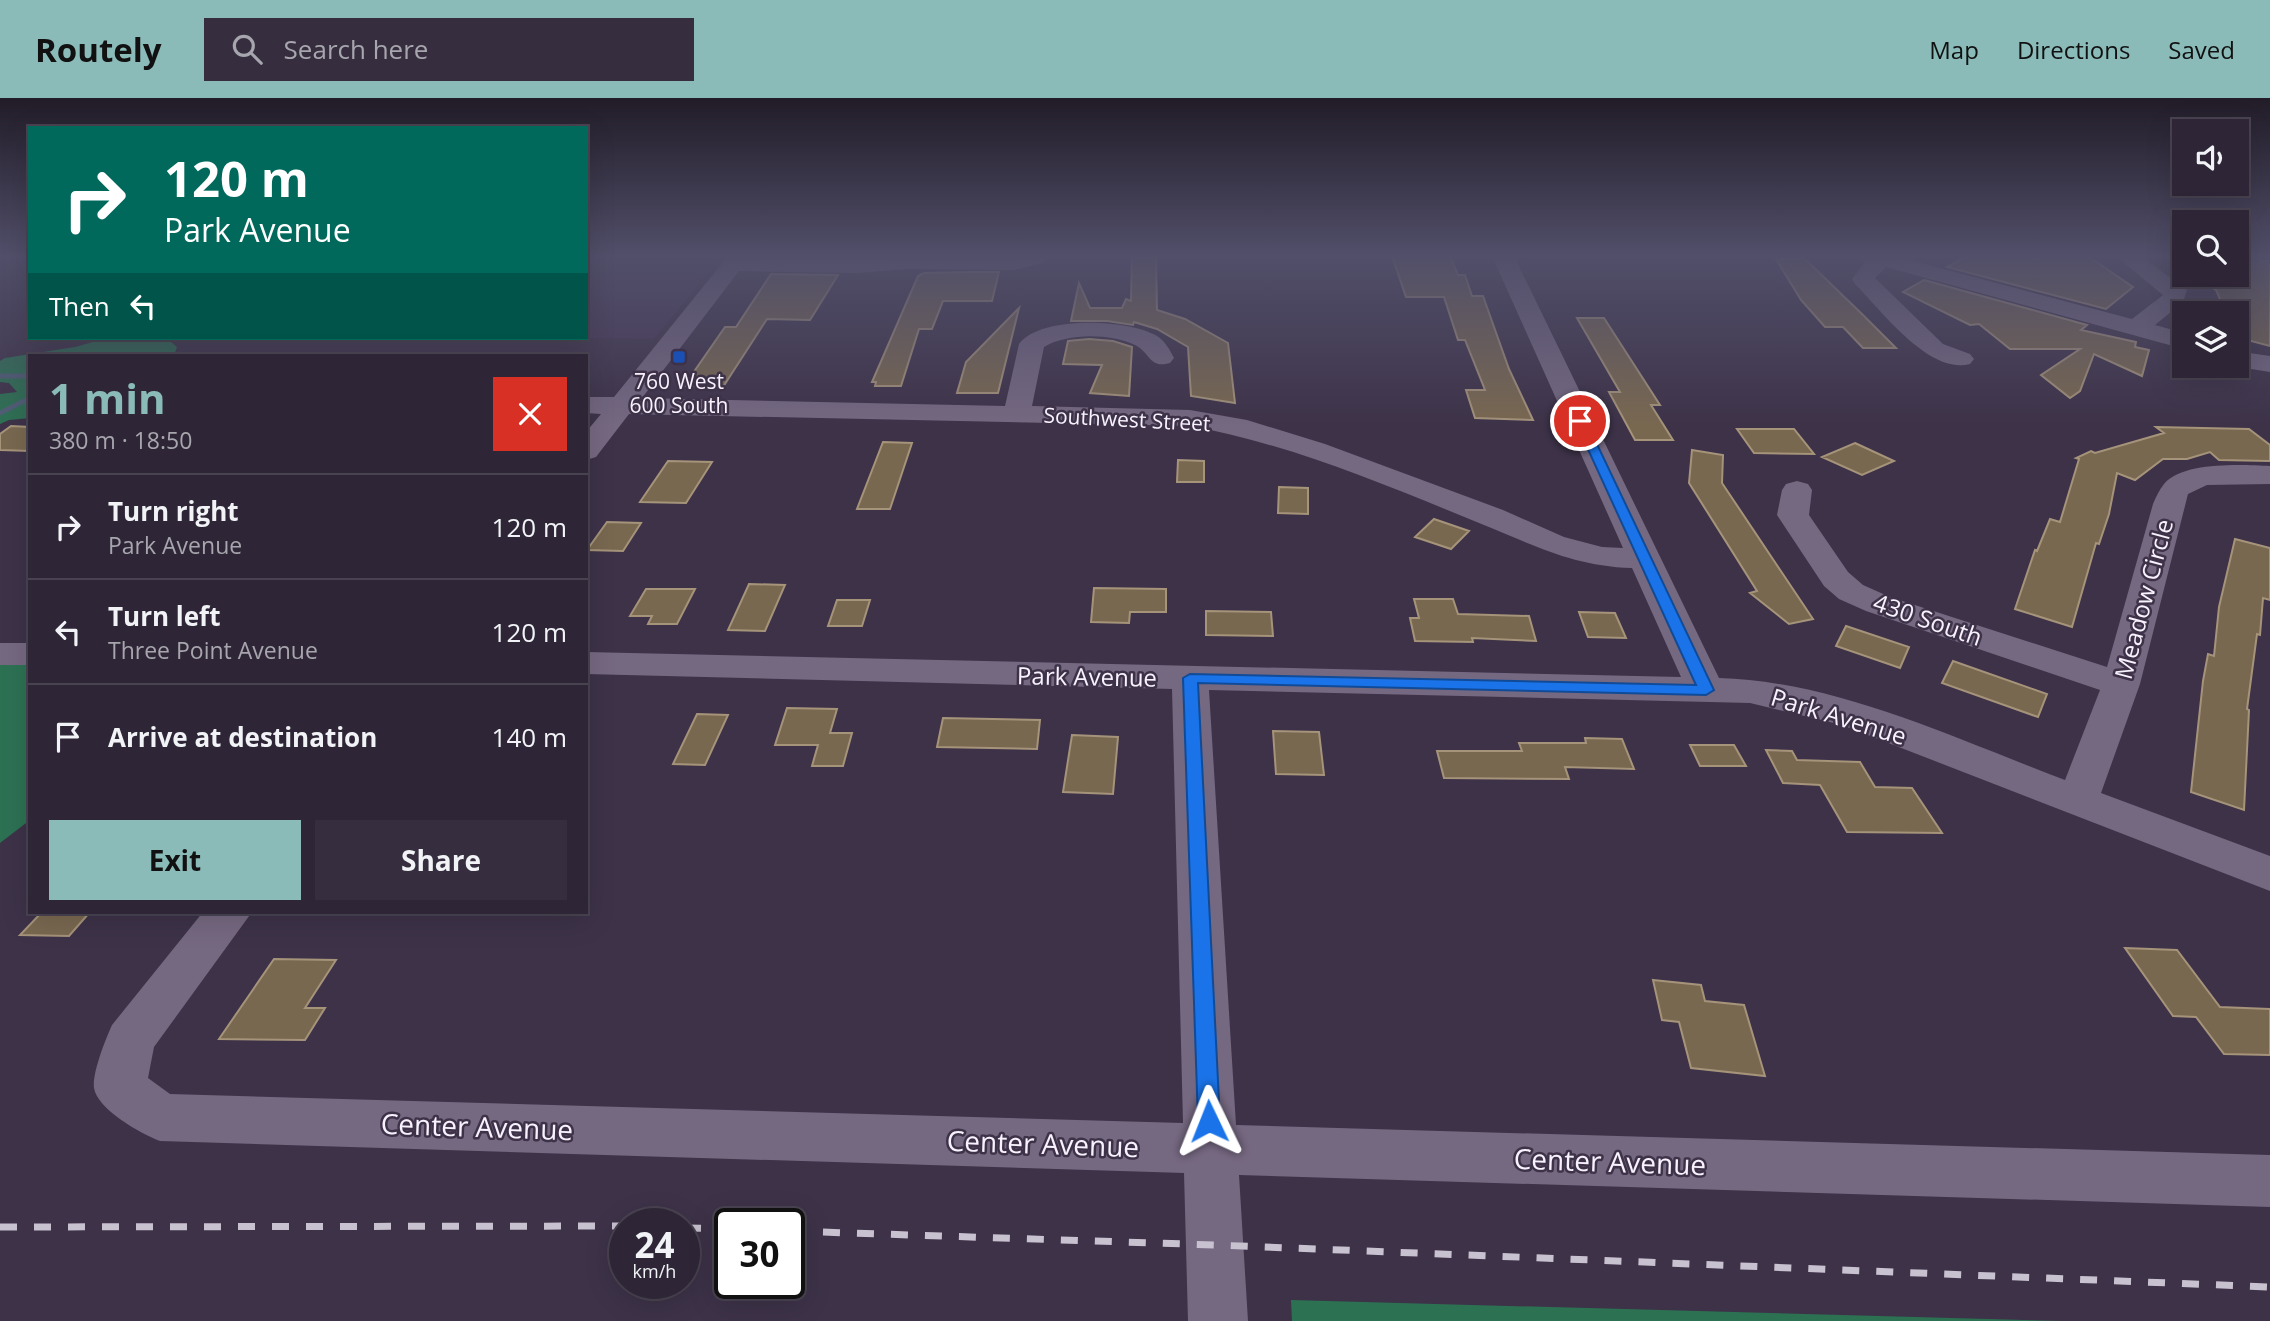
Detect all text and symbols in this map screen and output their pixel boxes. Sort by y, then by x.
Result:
search box [204,18,694,81]
text: Routely [35,27,162,72]
icon: search [228,30,266,68]
text: Search here [284,31,428,67]
text: Map [1929,33,1979,66]
text: Directions [2017,33,2130,66]
text: Saved [2168,33,2235,66]
map controls [2172,119,2249,378]
button: sound [2172,119,2249,196]
text: 120 m [164,145,309,211]
icon: right [49,154,140,245]
text: Park Avenue [164,208,351,251]
button: search [2172,210,2249,287]
icon: left [124,287,162,325]
text: Then [49,288,110,324]
button: layers [2172,301,2249,378]
marker: 760 West 600 South [671,349,687,365]
place label: 760 West 600 South [630,367,728,419]
text: 1 min [49,369,166,426]
button: close [493,377,567,451]
pin [1550,391,1610,451]
street label: Southwest Street [1043,401,1211,437]
icon: arrive [1561,402,1599,440]
text: 380 m · 18:50 [49,424,192,456]
text: Turn right [108,493,239,529]
icon: right [49,508,87,546]
text: 120 m [492,509,567,545]
street label: Meadow Circle [2106,515,2180,683]
text: Park Avenue [108,529,242,561]
street label: 430 South [1869,585,1987,653]
text: Turn left [108,598,220,634]
icon: left [49,613,87,651]
text: 120 m [492,614,567,650]
text: Three Point Avenue [108,634,318,666]
street label: Park Avenue [1017,658,1157,694]
street label: Park Avenue [1767,680,1911,752]
icon: arrive [49,718,87,756]
text: Arrive at destination [108,719,377,755]
text: 140 m [492,719,567,755]
button: Exit [49,820,301,900]
button: Share [315,820,567,900]
position arrow [1172,1084,1246,1158]
street label: Center Avenue [380,1104,574,1148]
street label: Center Avenue [946,1121,1140,1165]
street label: Center Avenue [1513,1139,1707,1183]
speed limit sign: 30 [714,1208,805,1299]
text: 24 [634,1221,675,1268]
text: km/h [633,1259,676,1283]

